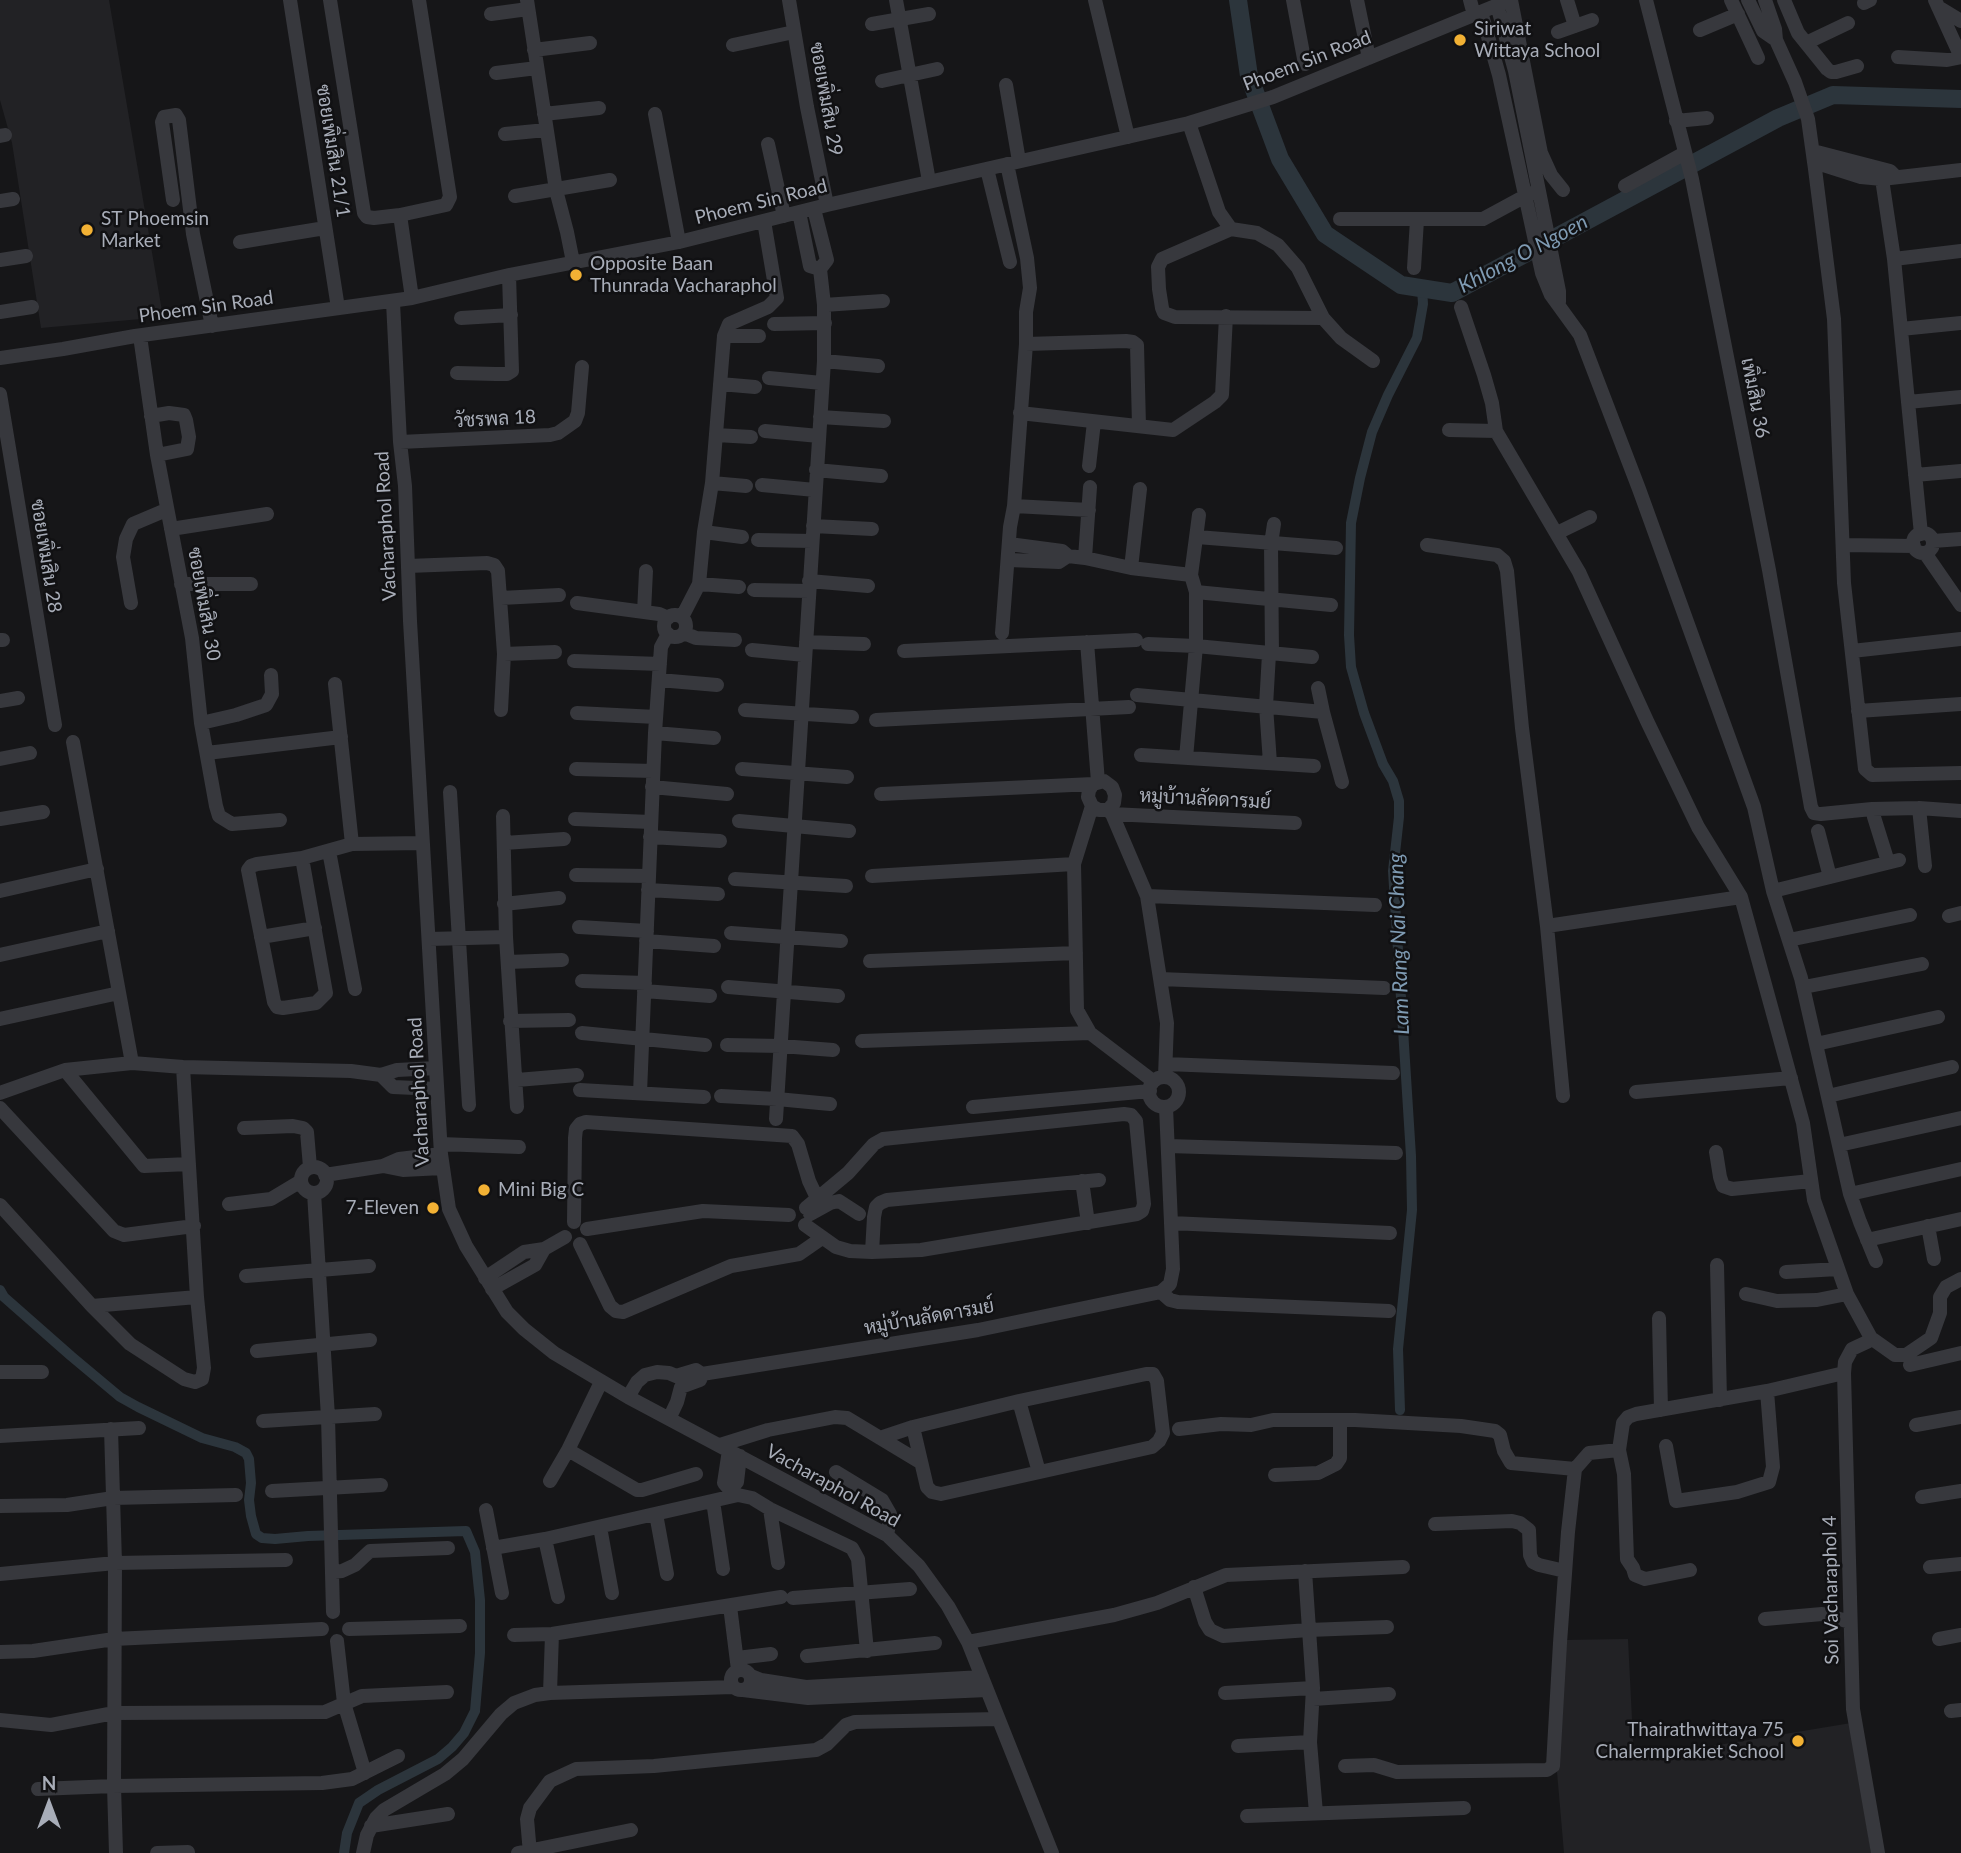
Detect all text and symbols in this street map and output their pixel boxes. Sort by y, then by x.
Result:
place label: Siriwat Wittaya School [1474,18,1600,62]
street label: Phoem Sin Road [1240,26,1374,96]
marker: Siriwat Wittaya School [1452,32,1468,48]
street label: ซอยเพิ่มสิน 29 [805,40,847,158]
street label: ซอยเพิ่มสิน 21/1 [311,83,355,219]
street label: Phoem Sin Road [692,175,830,229]
place label: ST Phoemsin Market [101,208,209,252]
water label: Khlong O Ngoen [1454,209,1592,299]
marker: ST Phoemsin Market [79,222,95,238]
place label: Opposite Baan Thunrada Vacharaphol [590,253,777,297]
marker: Opposite Baan Thunrada Vacharaphol [568,267,584,283]
street label: Phoem Sin Road [137,286,275,328]
street label: เพิ่มสิน 36 [1736,356,1774,440]
street label: วัชรพล 18 [453,405,537,433]
street label: Vacharaphol Road [371,451,401,601]
street label: ซอยเพิ่มสิน 28 [26,497,66,615]
street label: ซอยเพิ่มสิน 30 [183,545,225,663]
street label: หมู่บ้านลัดดารมย์ [1139,784,1271,814]
water label: Lam Rang Nai Chang [1383,853,1415,1035]
street label: Vacharaphol Road [404,1017,434,1167]
place label: Mini Big C [498,1179,584,1201]
marker: Mini Big C [476,1182,492,1198]
place label: 7-Eleven [346,1197,419,1219]
marker: 7-Eleven [425,1200,441,1216]
street label: หมู่บ้านลัดดารมย์ [862,1294,996,1340]
street label: Vacharaphol Road [762,1440,904,1532]
street label: Soi Vacharaphol 4 [1818,1515,1844,1665]
place label: Thairathwittaya 75 Chalermprakiet School [1596,1719,1784,1763]
marker: Thairathwittaya 75 Chalermprakiet School [1790,1733,1806,1749]
north arrow [14,1769,84,1839]
text: N [42,1771,56,1794]

